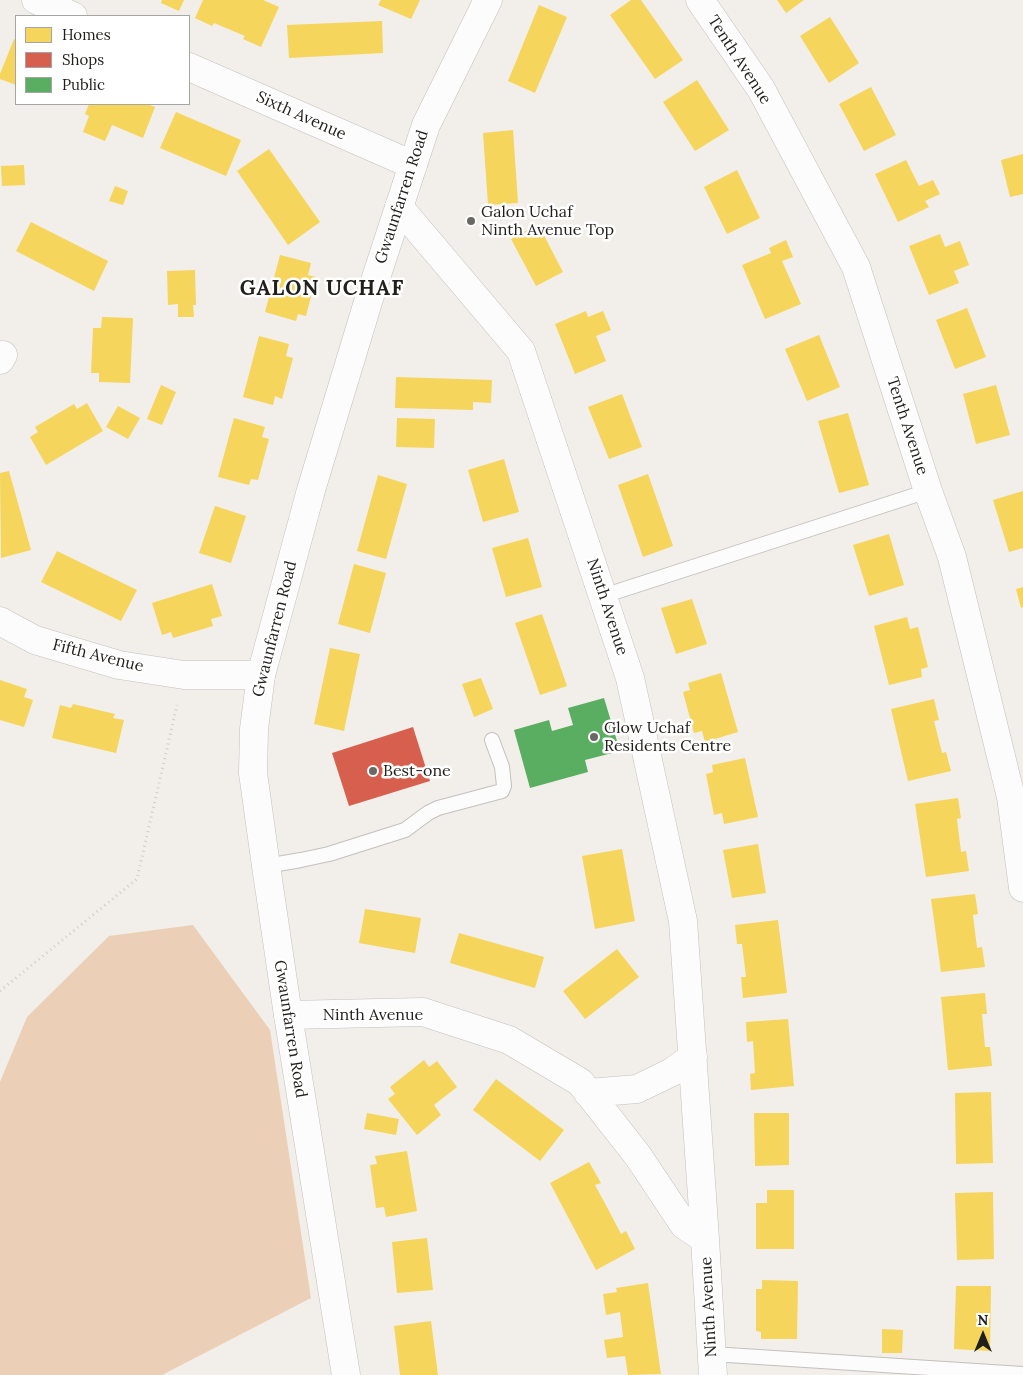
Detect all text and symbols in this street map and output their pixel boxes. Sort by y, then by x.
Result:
street label: Tenth Avenue [703,12,775,108]
legend [15,15,190,105]
text: Homes [62,25,111,44]
text: Shops [62,50,104,69]
text: Public [62,75,105,94]
street label: Sixth Avenue [253,88,349,144]
street label: Gwaunfarren Road [371,128,433,266]
place label: Galon Uchaf Ninth Avenue Top [481,202,614,240]
marker: Galon Uchaf Ninth Avenue Top [465,215,477,227]
district label: GALON UCHAF [238,276,406,302]
street label: Tenth Avenue [882,375,932,477]
street label: Ninth Avenue [582,556,632,658]
street label: Gwaunfarren Road [249,559,301,699]
street label: Fifth Avenue [51,635,145,677]
place label: Glow Uchaf Residents Centre [604,718,731,756]
marker: Glow Uchaf Residents Centre [588,731,600,743]
place label: Best-one [383,761,451,781]
marker: Best-one [367,765,379,777]
street label: Gwaunfarren Road [270,959,310,1099]
street label: Ninth Avenue [323,1005,423,1025]
street label: Ninth Avenue [697,1256,721,1358]
north arrow [958,1310,1008,1360]
text: N [978,1311,988,1329]

